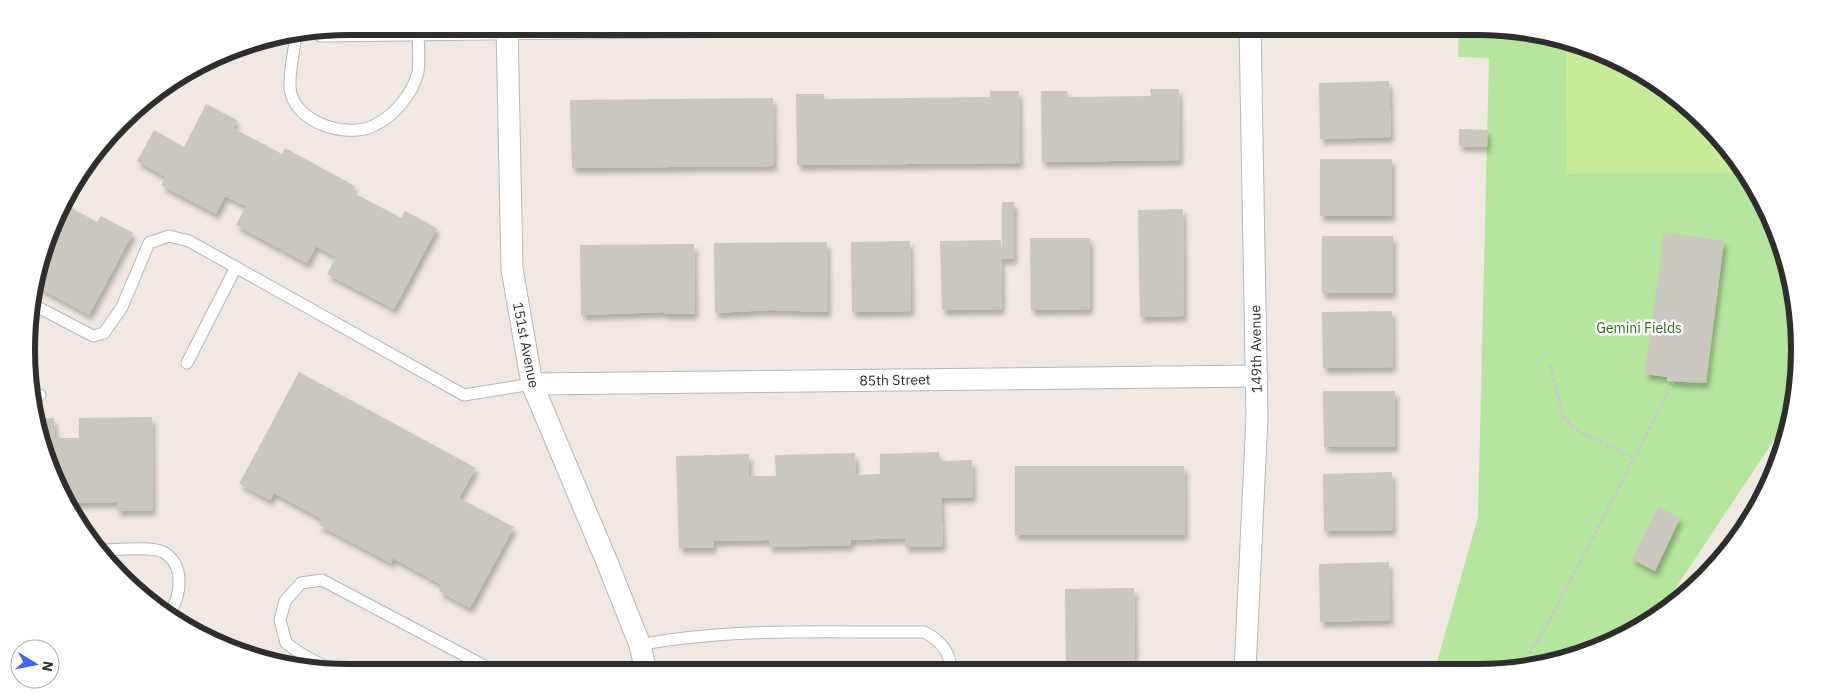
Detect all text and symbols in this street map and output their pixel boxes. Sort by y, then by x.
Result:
street label: 151st Avenue [509,301,543,390]
street label: 149th Avenue [1246,304,1266,393]
park label: Gemini Fields [1596,319,1682,337]
street label: 85th Street [859,370,931,390]
north arrow [10,639,60,689]
text: N [38,660,58,673]

